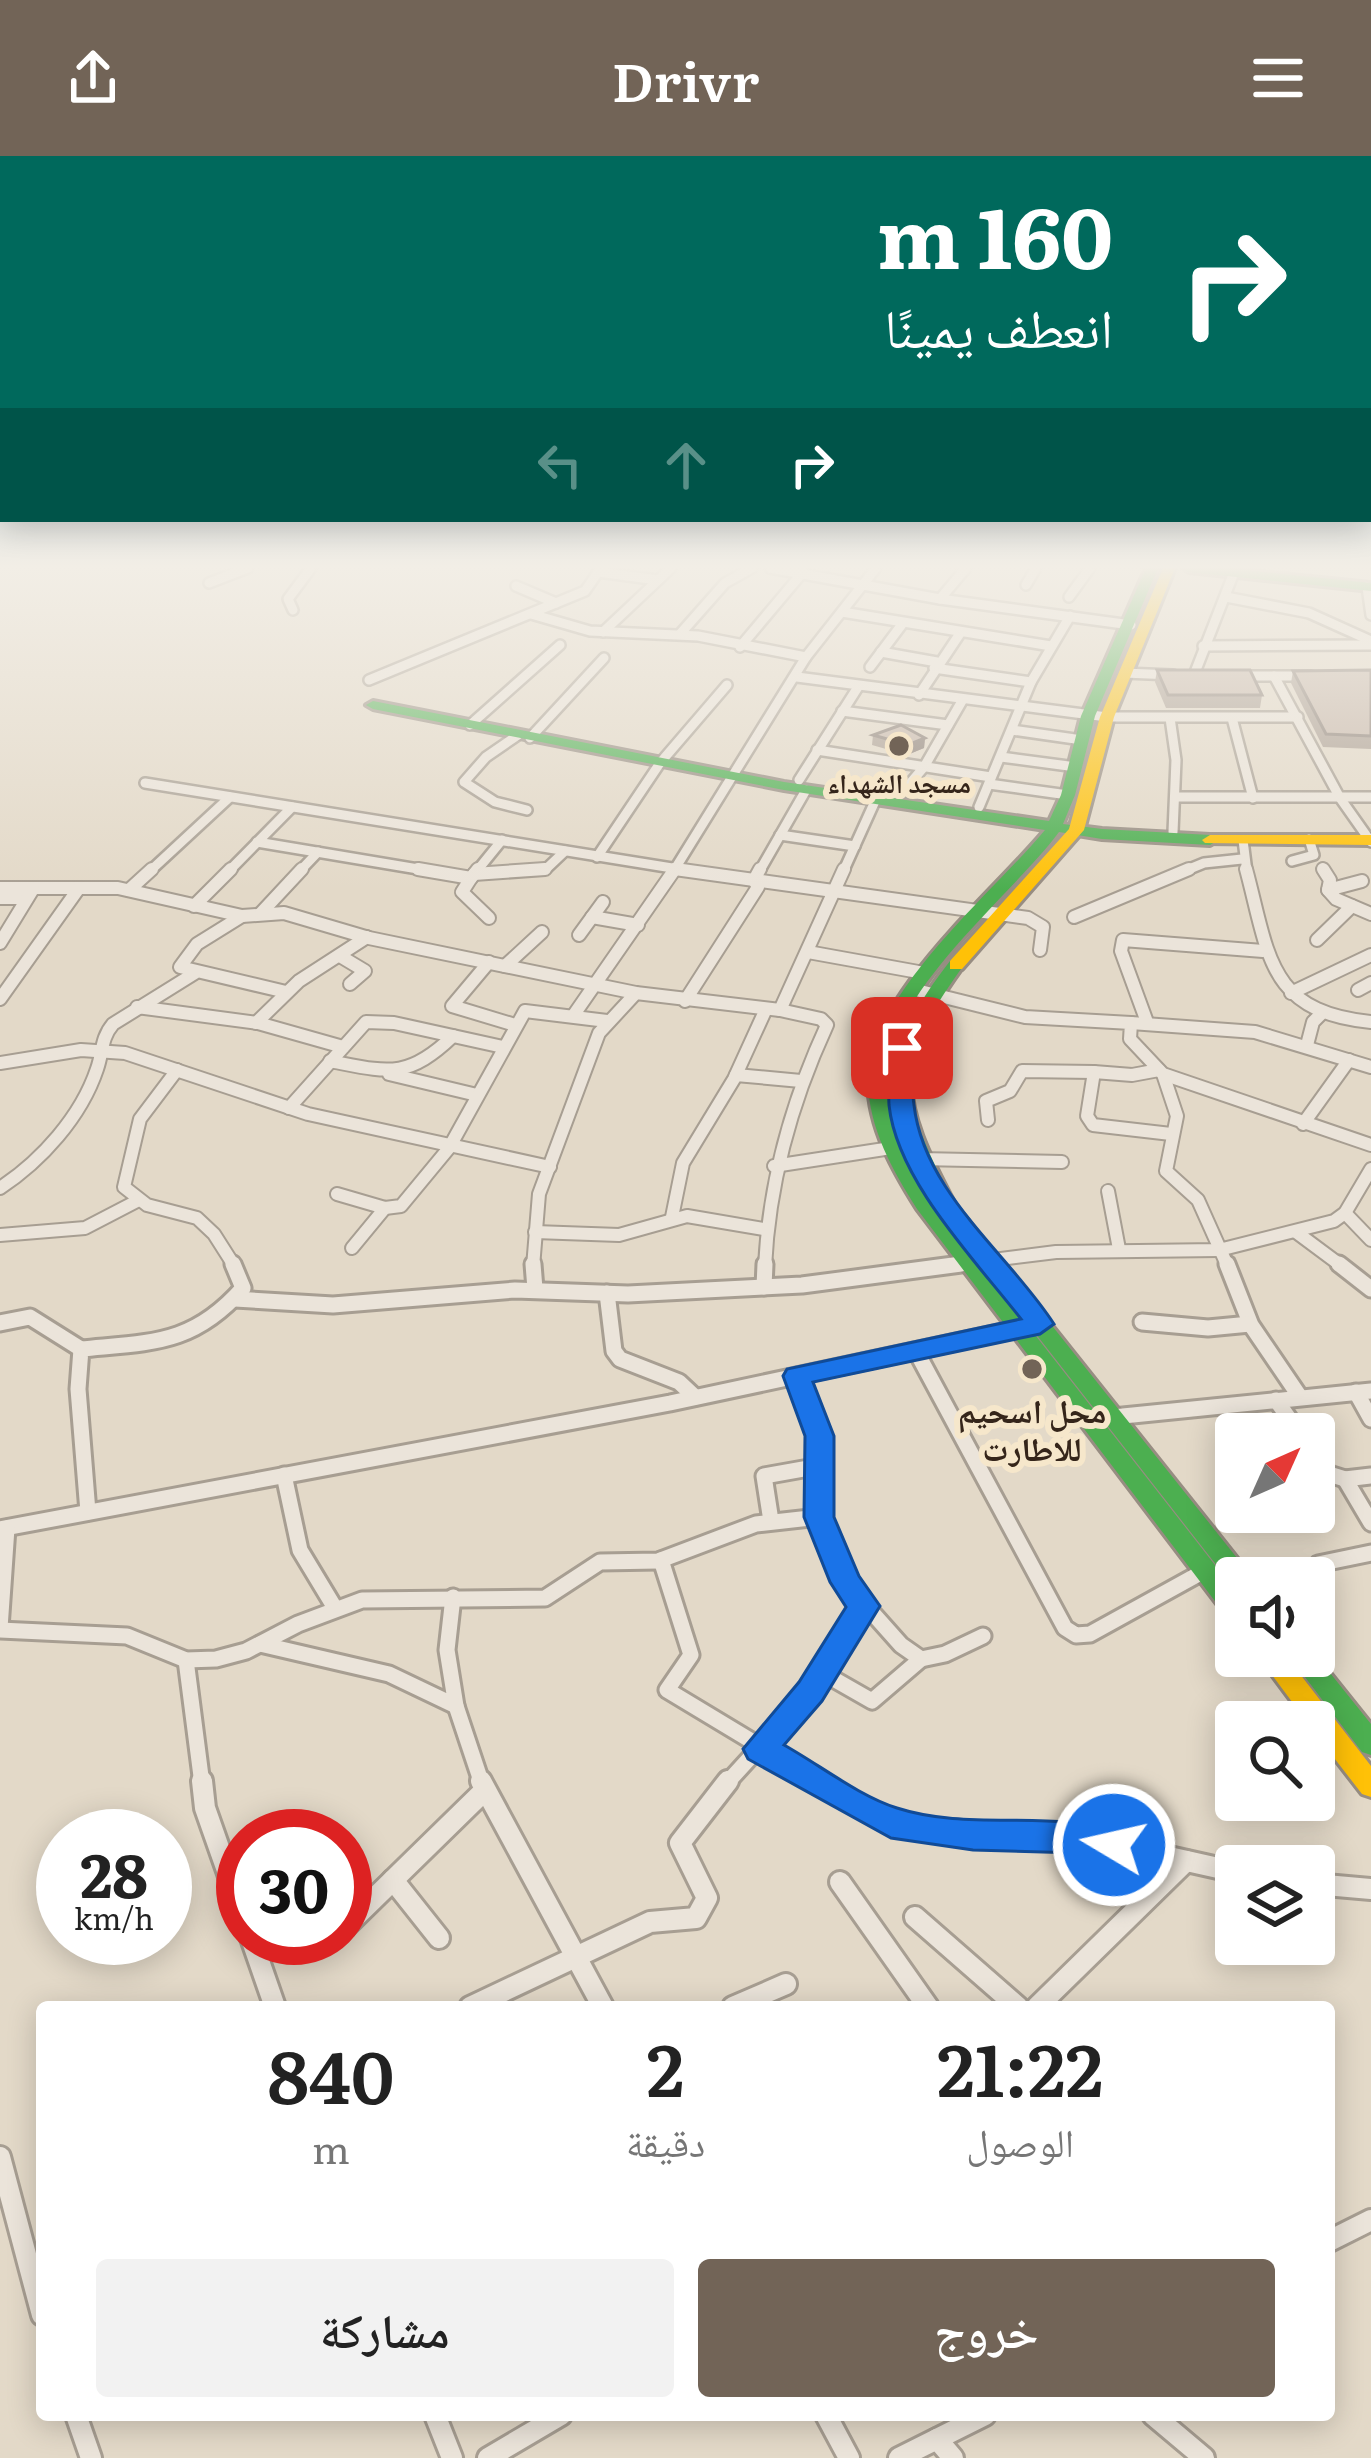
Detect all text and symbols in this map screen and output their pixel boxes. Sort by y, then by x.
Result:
text: Drivr [612,38,759,119]
icon: share [60,45,126,111]
icon: menu [1245,45,1311,111]
text: 160 m [877,170,1113,295]
icon: right [1155,204,1311,360]
text: انعطف يمينًا [884,284,1113,365]
icon: left [527,432,593,498]
icon: ahead [653,432,719,498]
icon: right [779,432,845,498]
marker: مسجد الشهداء [886,733,912,759]
place label: مسجد الشهداء [827,761,971,801]
pin [851,997,953,1099]
icon: arrive [869,1015,935,1081]
marker: محل اسحيم للاطارت [1019,1356,1045,1382]
place label: محل اسحيم للاطارت [958,1384,1106,1471]
north arrow [1215,1413,1335,1533]
map controls [1215,1413,1335,1965]
button: sound [1215,1557,1335,1677]
button: search [1215,1701,1335,1821]
position arrow [1051,1782,1177,1908]
speed limit sign: 30 [216,1809,372,1965]
text: 28 [80,1827,148,1916]
button: layers [1215,1845,1335,1965]
text: km/h [74,1895,154,1939]
text: 2 [647,2012,684,2119]
text: 21:22 [937,2012,1103,2119]
text: 840 [268,2019,394,2126]
text: دقيقة [626,2111,705,2169]
text: الوصول [966,2111,1074,2169]
text: m [312,2118,350,2176]
button: مشاركة [96,2259,674,2397]
button: خروج [698,2259,1275,2397]

